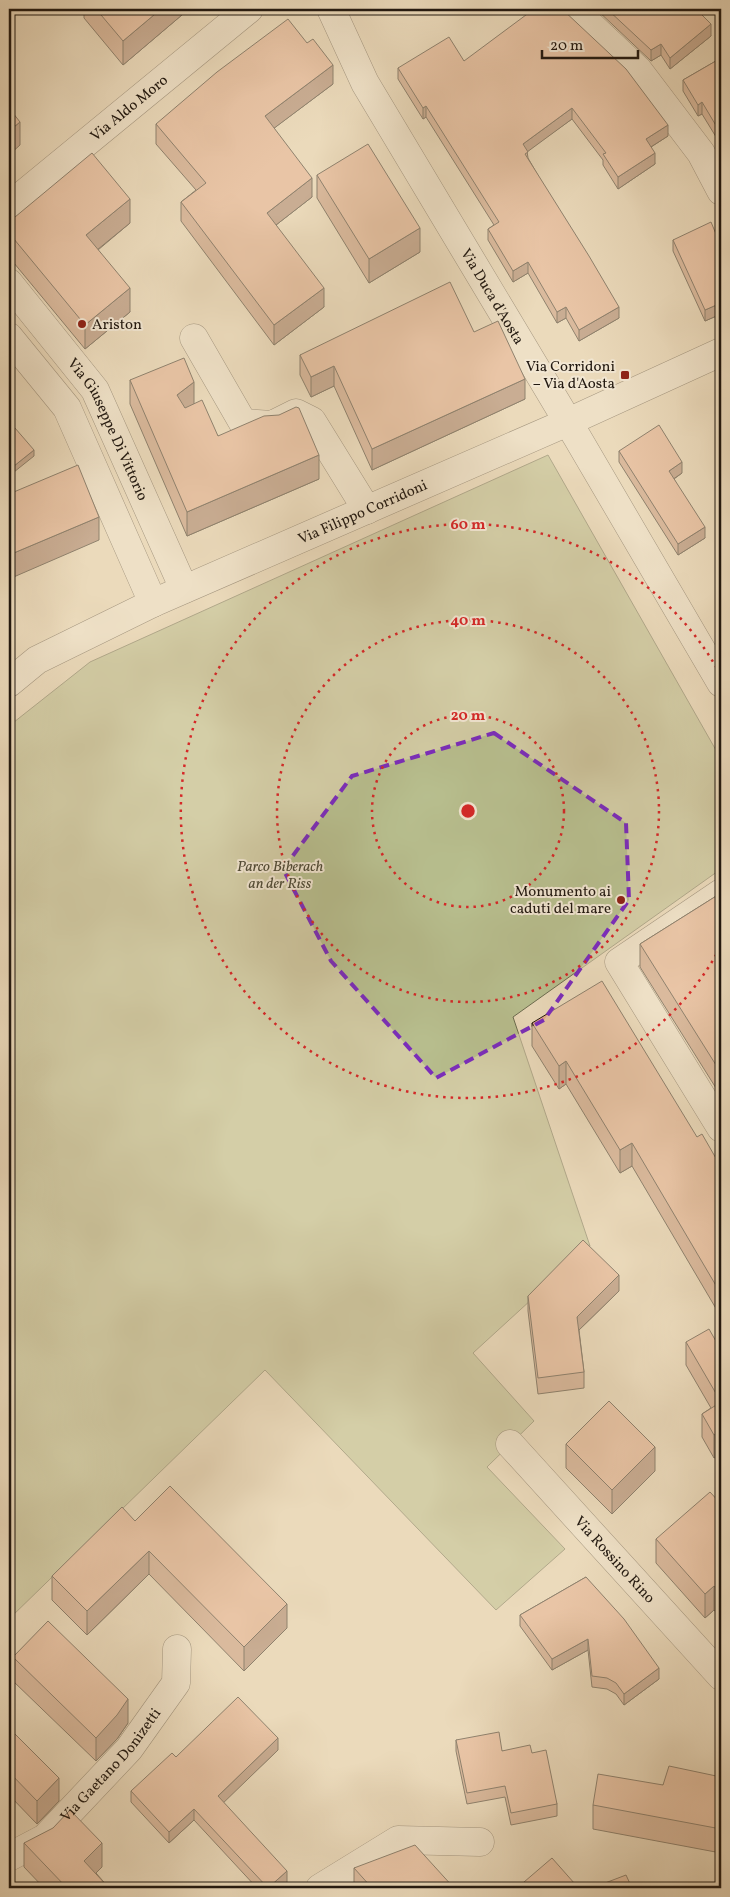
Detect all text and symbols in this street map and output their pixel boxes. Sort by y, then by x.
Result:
scale bar [542,28,639,60]
text: 20 m [550,36,583,57]
street label: Via Aldo Moro [86,71,173,147]
street label: Via Duca d'Aosta [455,245,528,349]
place label: Ariston [92,315,142,336]
marker: Ariston [76,318,88,330]
street label: Via Giuseppe Di Vittorio [61,354,152,504]
place label: Via Corridoni – Via d'Aosta [526,357,615,395]
marker: Via Corridoni – Via d'Aosta [619,369,631,381]
street label: Via Filippo Corridoni [295,476,431,550]
text: 60 m [451,515,486,536]
text: 40 m [450,611,486,632]
text: 20 m [451,706,486,727]
centre of rings [459,802,477,820]
park label: Parco Biberach an der Riss [237,857,323,895]
place label: Monumento ai caduti del mare [510,882,611,920]
marker: Monumento ai caduti del mare [615,894,627,906]
street label: Via Rossino Rino [569,1512,659,1609]
street label: Via Gaetano Donizetti [56,1704,167,1827]

